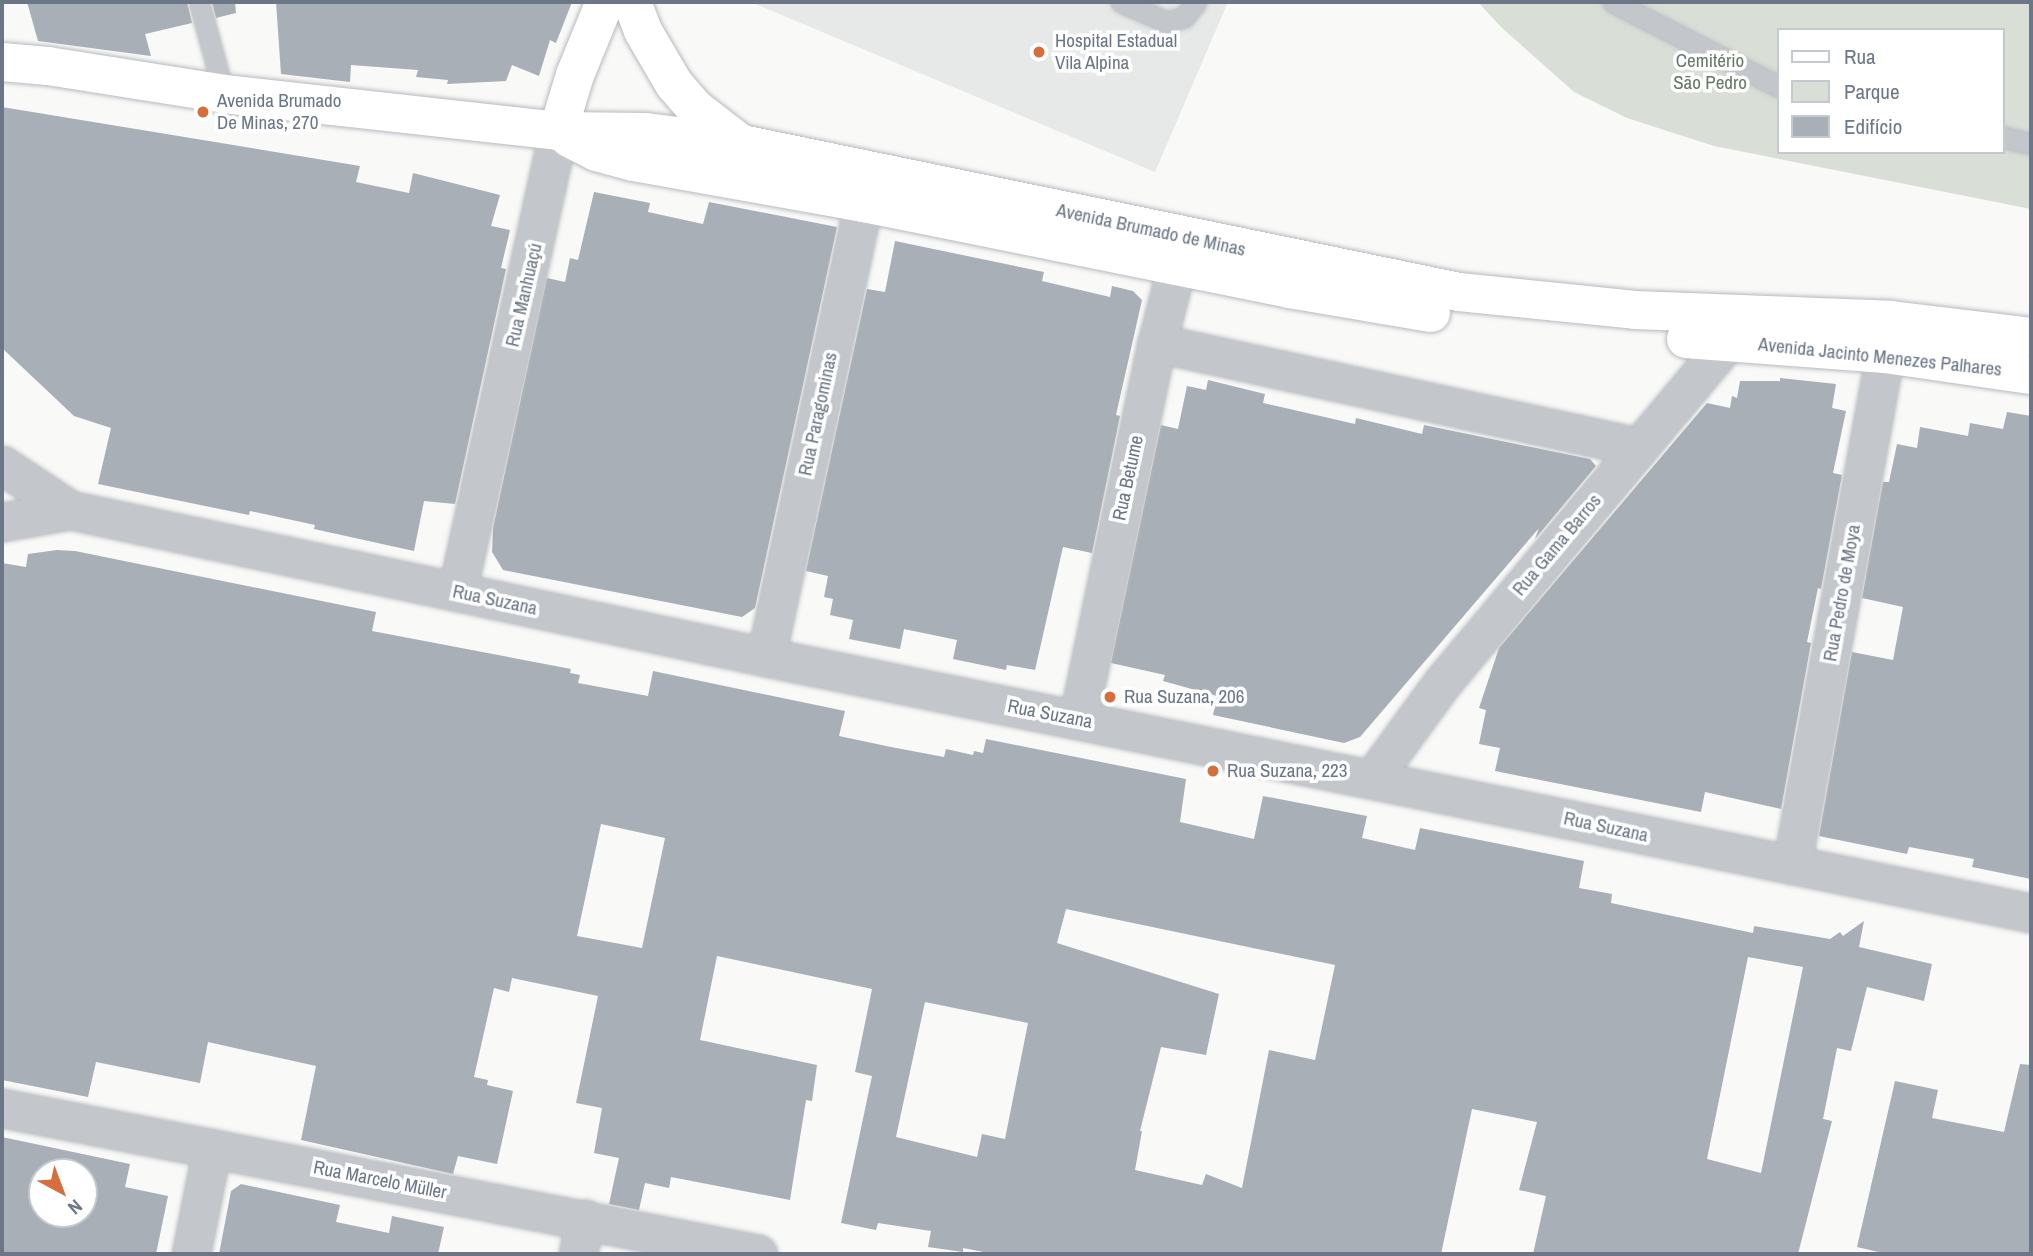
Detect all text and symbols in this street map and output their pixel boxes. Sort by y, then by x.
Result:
legend [1778,28,2005,154]
place label: Hospital Estadual Vila Alpina [1055,30,1177,74]
marker: Hospital Estadual Vila Alpina [1029,42,1049,62]
text: Rua [1844,42,1876,71]
park label: Cemitério São Pedro [1673,50,1747,94]
text: Parque [1844,77,1900,106]
place label: Avenida Brumado De Minas, 270 [217,90,341,134]
marker: Avenida Brumado De Minas, 270 [195,104,211,120]
text: Edifício [1844,112,1902,141]
street label: Avenida Brumado de Minas [1054,199,1248,261]
street label: Rua Manhuaçú [501,241,547,349]
street label: Avenida Jacinto Menezes Palhares [1757,333,2003,381]
street label: Rua Paragominas [794,350,842,478]
street label: Rua Betume [1108,433,1148,523]
street label: Rua Gama Barros [1508,490,1606,600]
street label: Rua Pedro de Moya [1819,523,1865,663]
street label: Rua Suzana [451,580,539,620]
place label: Rua Suzana, 206 [1124,686,1244,708]
marker: Rua Suzana, 206 [1102,689,1118,705]
street label: Rua Suzana [1006,695,1094,733]
place label: Rua Suzana, 223 [1227,760,1347,782]
marker: Rua Suzana, 223 [1205,763,1221,779]
street label: Rua Suzana [1562,807,1650,847]
street label: Rua Marcelo Müller [312,1156,448,1204]
north arrow [28,1158,98,1228]
text: N [63,1194,88,1221]

